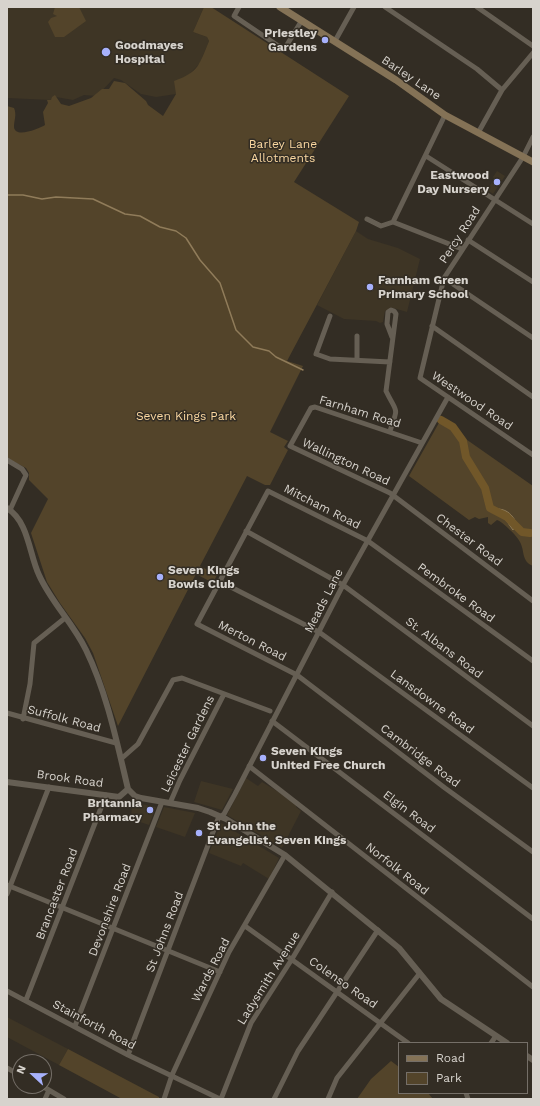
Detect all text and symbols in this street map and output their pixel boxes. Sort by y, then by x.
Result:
place label: Priestley Gardens [264,26,317,54]
marker: Priestley Gardens [320,35,330,45]
place label: Goodmayes Hospital [115,38,183,66]
marker: Goodmayes Hospital [100,46,112,58]
street label: Barley Lane [379,53,443,103]
park label: Barley Lane Allotments [249,137,317,165]
place label: Eastwood Day Nursery [417,168,489,196]
marker: Eastwood Day Nursery [492,177,502,187]
street label: Percy Road [436,204,484,266]
place label: Farnham Green Primary School [378,273,469,301]
marker: Farnham Green Primary School [365,282,375,292]
street label: Westwood Road [429,369,515,433]
street label: Farnham Road [317,393,403,431]
park label: Seven Kings Park [136,409,236,423]
street label: Wallington Road [300,435,392,489]
street label: Mitcham Road [281,481,363,533]
street label: Chester Road [433,510,505,570]
street label: Pembroke Road [415,560,497,626]
place label: Seven Kings Bowls Club [168,563,239,591]
street label: Meads Lane [302,566,346,636]
marker: Seven Kings Bowls Club [155,572,165,582]
street label: St. Albans Road [403,614,485,682]
street label: Merton Road [215,618,289,664]
street label: Lansdowne Road [387,667,477,737]
street label: Leicester Gardens [158,693,218,795]
street label: Suffolk Road [26,702,102,736]
street label: Cambridge Road [377,721,463,791]
place label: Seven Kings United Free Church [271,744,386,772]
marker: Seven Kings United Free Church [258,753,268,763]
street label: Brook Road [36,767,104,791]
street label: Elgin Road [380,788,438,836]
place label: Britannia Pharmacy [83,796,142,824]
marker: Britannia Pharmacy [145,805,155,815]
place label: St John the Evangelist, Seven Kings [207,819,346,847]
marker: St John the Evangelist, Seven Kings [194,828,204,838]
street label: Norfolk Road [362,840,432,898]
street label: Brancaster Road [33,846,81,942]
street label: Devonshire Road [86,862,134,958]
street label: St Johns Road [143,890,187,974]
street label: Ladysmith Avenue [234,929,304,1027]
street label: Wards Road [189,936,233,1004]
street label: Colenso Road [306,954,380,1012]
street label: Stainforth Road [50,997,138,1053]
legend [398,1042,528,1094]
text: Road [436,1051,465,1065]
north arrow [12,1054,52,1094]
text: N [14,1063,29,1076]
text: Park [436,1071,462,1085]

